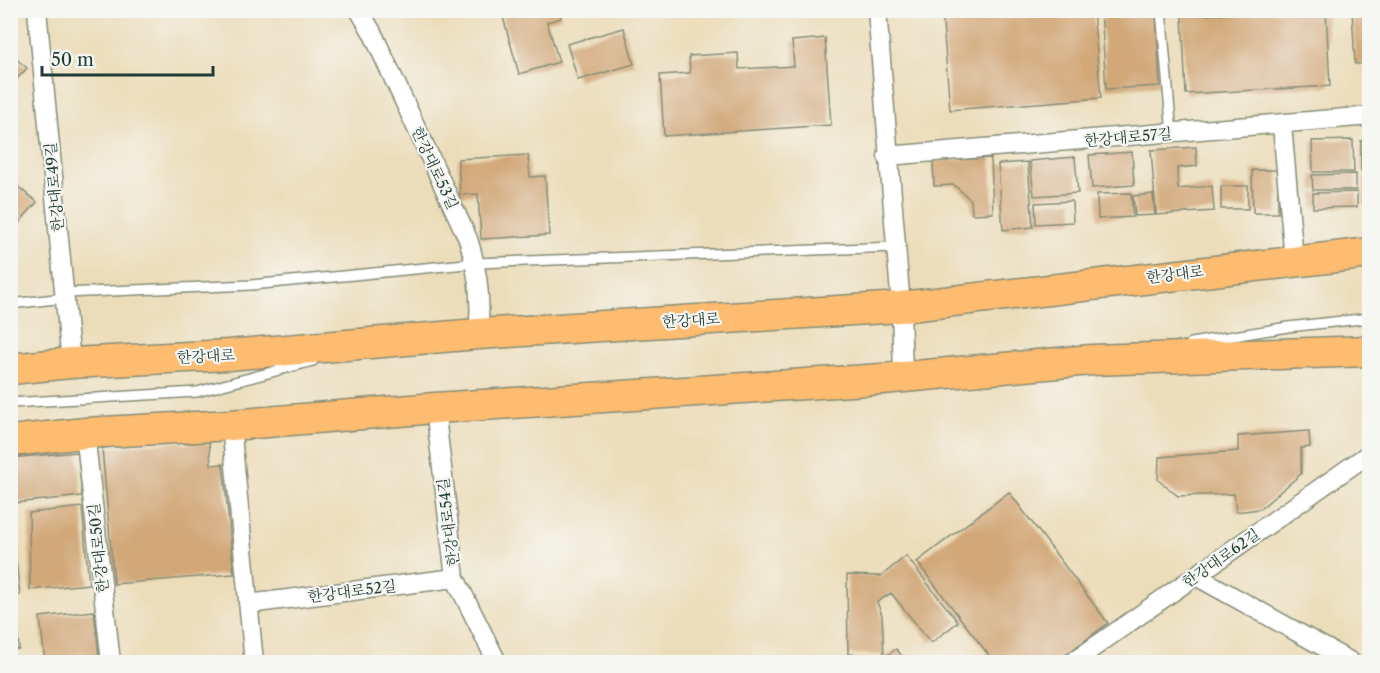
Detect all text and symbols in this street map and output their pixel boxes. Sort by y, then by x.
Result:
scale bar [42,39,213,77]
text: 50 m [51,49,94,71]
street label: 한강대로53길 [408,124,462,212]
street label: 한강대로57길 [1083,124,1173,150]
street label: 한강대로49길 [41,141,67,233]
street label: 한강대로 [1145,261,1205,287]
street label: 한강대로 [661,308,721,331]
street label: 한강대로 [177,345,236,367]
street label: 한강대로54길 [433,477,463,567]
street label: 한강대로50길 [84,502,112,594]
street label: 한강대로62길 [1179,524,1263,592]
street label: 한강대로52길 [307,576,397,606]

